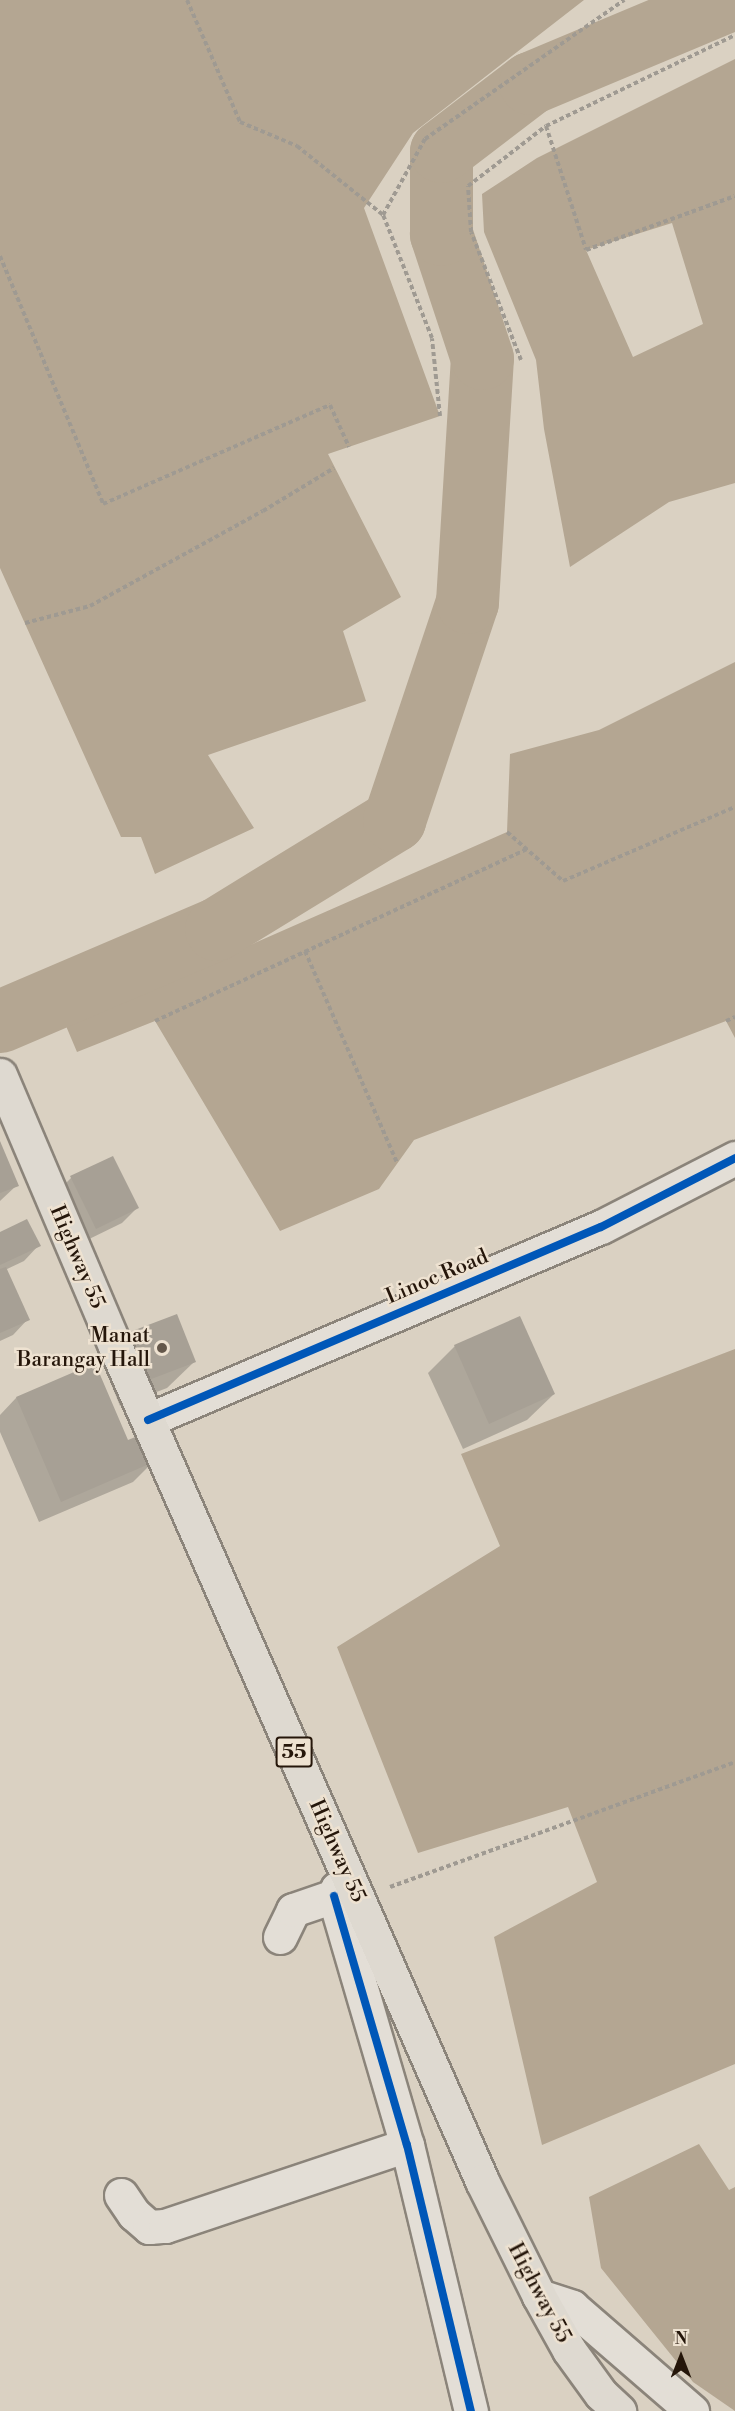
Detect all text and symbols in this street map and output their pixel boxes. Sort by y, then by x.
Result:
street label: Highway 55 [44,1202,110,1312]
street label: Linoc Road [382,1244,492,1310]
place label: Manat Barangay Hall [17,1323,150,1373]
marker: Manat Barangay Hall [155,1341,169,1355]
road number: 55 [274,1735,314,1769]
street label: Highway 55 [303,1796,371,1906]
street label: Highway 55 [502,2239,576,2347]
north arrow [651,2327,711,2387]
text: N [675,2329,687,2349]

